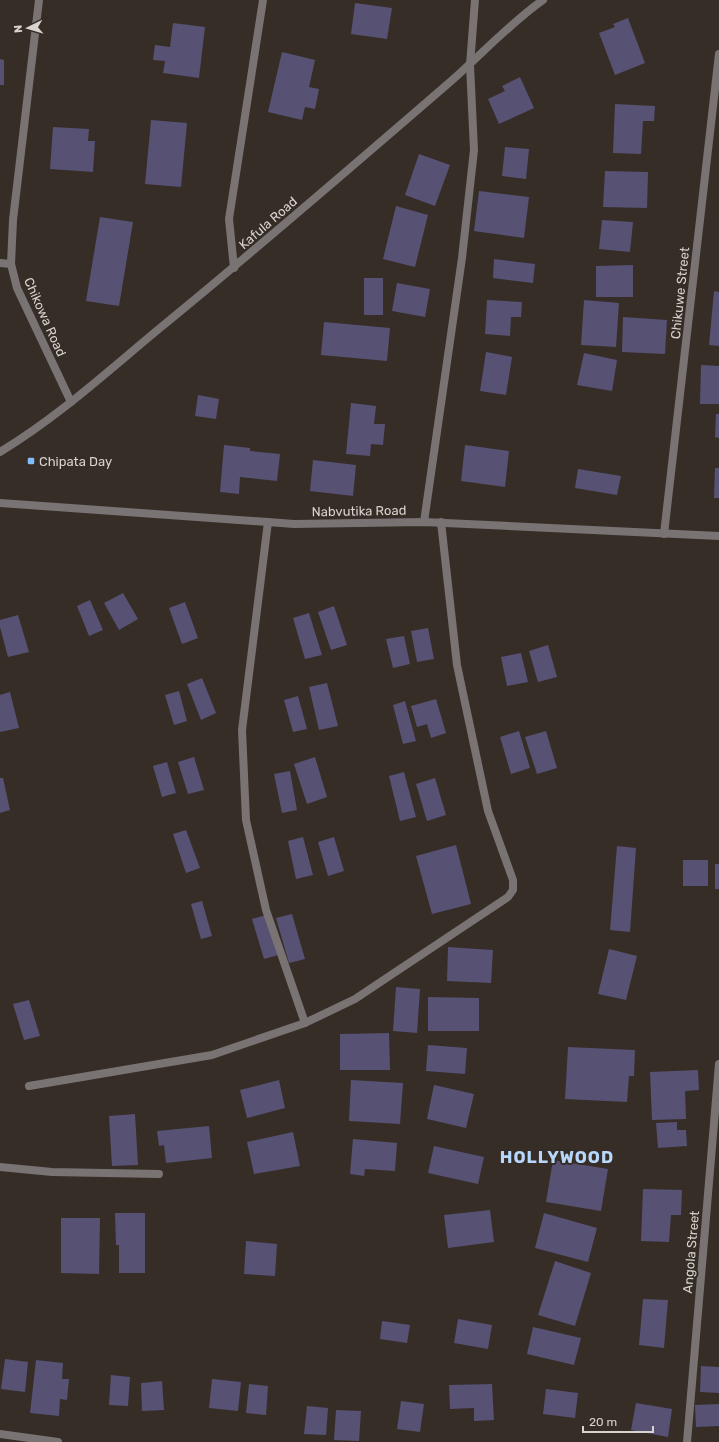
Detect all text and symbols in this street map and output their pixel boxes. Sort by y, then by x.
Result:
north arrow [8,8,48,48]
text: N [12,24,25,33]
street label: Kafula Road [236,194,300,252]
street label: Chikuwe Street [668,246,692,340]
street label: Chikowa Road [21,275,69,359]
place label: Chipata Day [39,454,112,469]
marker: Chipata Day [26,456,36,466]
street label: Nabvutika Road [312,503,406,519]
district label: HOLLYWOOD [500,1147,614,1167]
street label: Angola Street [680,1210,703,1294]
scale bar [583,1408,653,1434]
text: 20 m [589,1415,617,1429]

